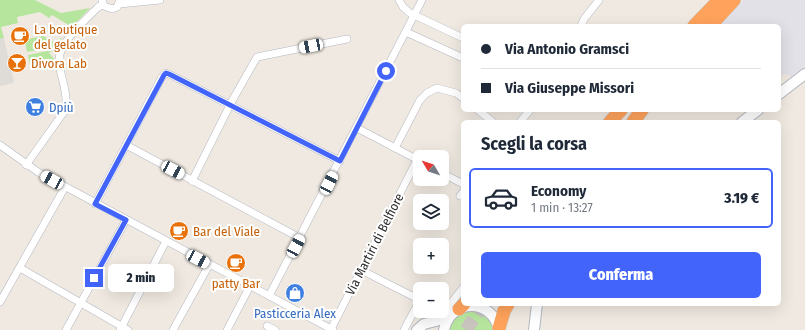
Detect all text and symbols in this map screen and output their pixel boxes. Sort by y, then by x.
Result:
place label: La boutique del gelato [34,22,97,52]
cafe icon: La boutique del gelato [9,25,31,47]
car [298,38,324,54]
text: Via Antonio Gramsci [505,40,629,58]
bar icon: Divora Lab [6,52,28,74]
place label: Divora Lab [31,56,87,71]
route start [377,62,395,80]
text: Via Giuseppe Missori [505,79,634,97]
supermarket icon: Dpiù [24,96,46,118]
place label: Dpiù [49,100,74,115]
text: Scegli la corsa [481,133,587,155]
north arrow [413,150,449,186]
map controls [413,150,449,318]
car [160,159,186,181]
car [39,169,65,191]
car [318,170,340,196]
icon: car [483,180,519,216]
text: Economy [531,182,586,200]
text: 3.19 € [724,189,759,207]
street label: Via Martiri di Belfiore [342,191,407,298]
button: layers [413,194,449,230]
text: 1 min · 13:27 [531,200,593,215]
cafe icon: Bar del Viale [168,220,190,242]
place label: Bar del Viale [193,224,260,239]
car [285,233,307,259]
button: + [413,238,449,274]
car [185,248,211,270]
cafe icon: patty Bar [225,252,247,274]
button: Conferma [481,252,761,298]
callout: 2 min [108,264,174,292]
route end [85,269,103,287]
text: 2 min [127,270,155,285]
place label: patty Bar [212,276,261,291]
shop icon: Pasticceria Alex [284,282,306,304]
button: − [413,282,449,318]
place label: Pasticceria Alex [254,306,336,321]

